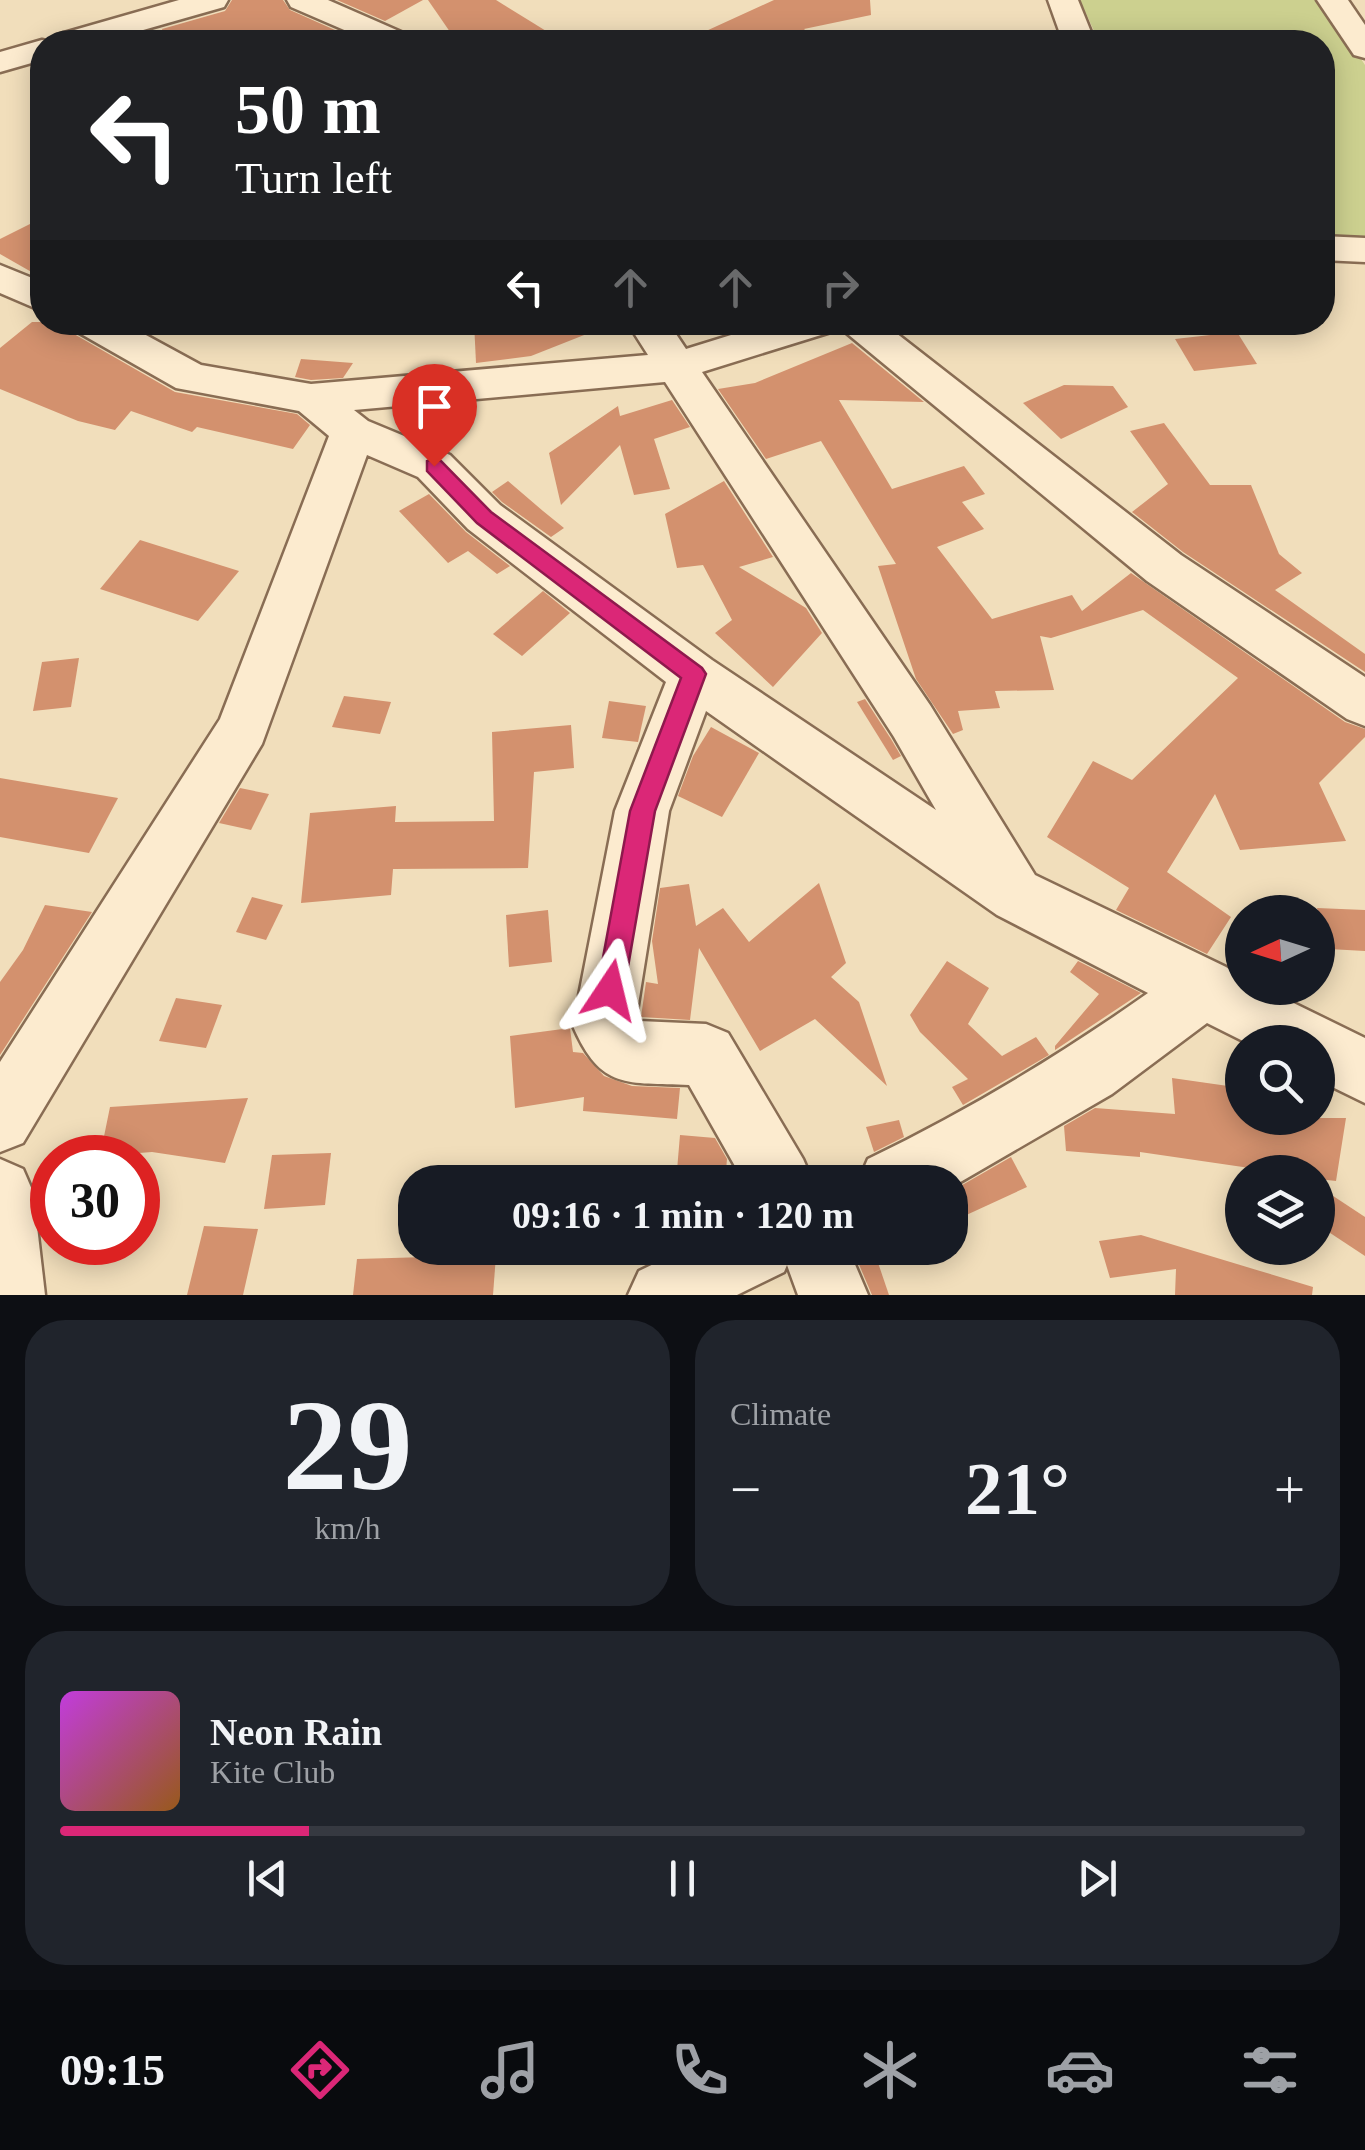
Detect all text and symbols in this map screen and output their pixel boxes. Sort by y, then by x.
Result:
icon: left [70,70,200,200]
text: 50 m [235,71,381,148]
text: Turn left [235,153,392,203]
icon: left [498,260,553,315]
icon: ahead [603,260,658,315]
icon: ahead [708,260,763,315]
icon: right [813,260,868,315]
pin [392,364,477,467]
icon: arrive [407,379,462,434]
north arrow [1225,895,1335,1005]
map controls [1225,895,1335,1265]
position arrow [558,938,662,1042]
button: search [1225,1025,1335,1135]
speed limit sign: 30 [30,1135,160,1265]
button: layers [1225,1155,1335,1265]
text: 09:16 · 1 min · 120 m [512,1194,854,1236]
text: 29 [283,1373,413,1517]
text: Climate [730,1396,831,1432]
text: 21° [965,1447,1070,1530]
text: − [730,1459,761,1520]
text: + [1274,1459,1305,1520]
text: km/h [315,1510,380,1546]
text: Neon Rain [210,1711,382,1753]
text: Kite Club [210,1754,335,1790]
icon: previous [240,1851,295,1906]
icon: pause [655,1851,710,1906]
icon: next [1070,1851,1125,1906]
icon: directions [285,2035,355,2105]
icon: music [475,2035,545,2105]
icon: phone [665,2035,735,2105]
icon: climate [855,2035,925,2105]
icon: car [1045,2035,1115,2105]
icon: filters [1235,2035,1305,2105]
text: 09:15 [60,2045,165,2095]

